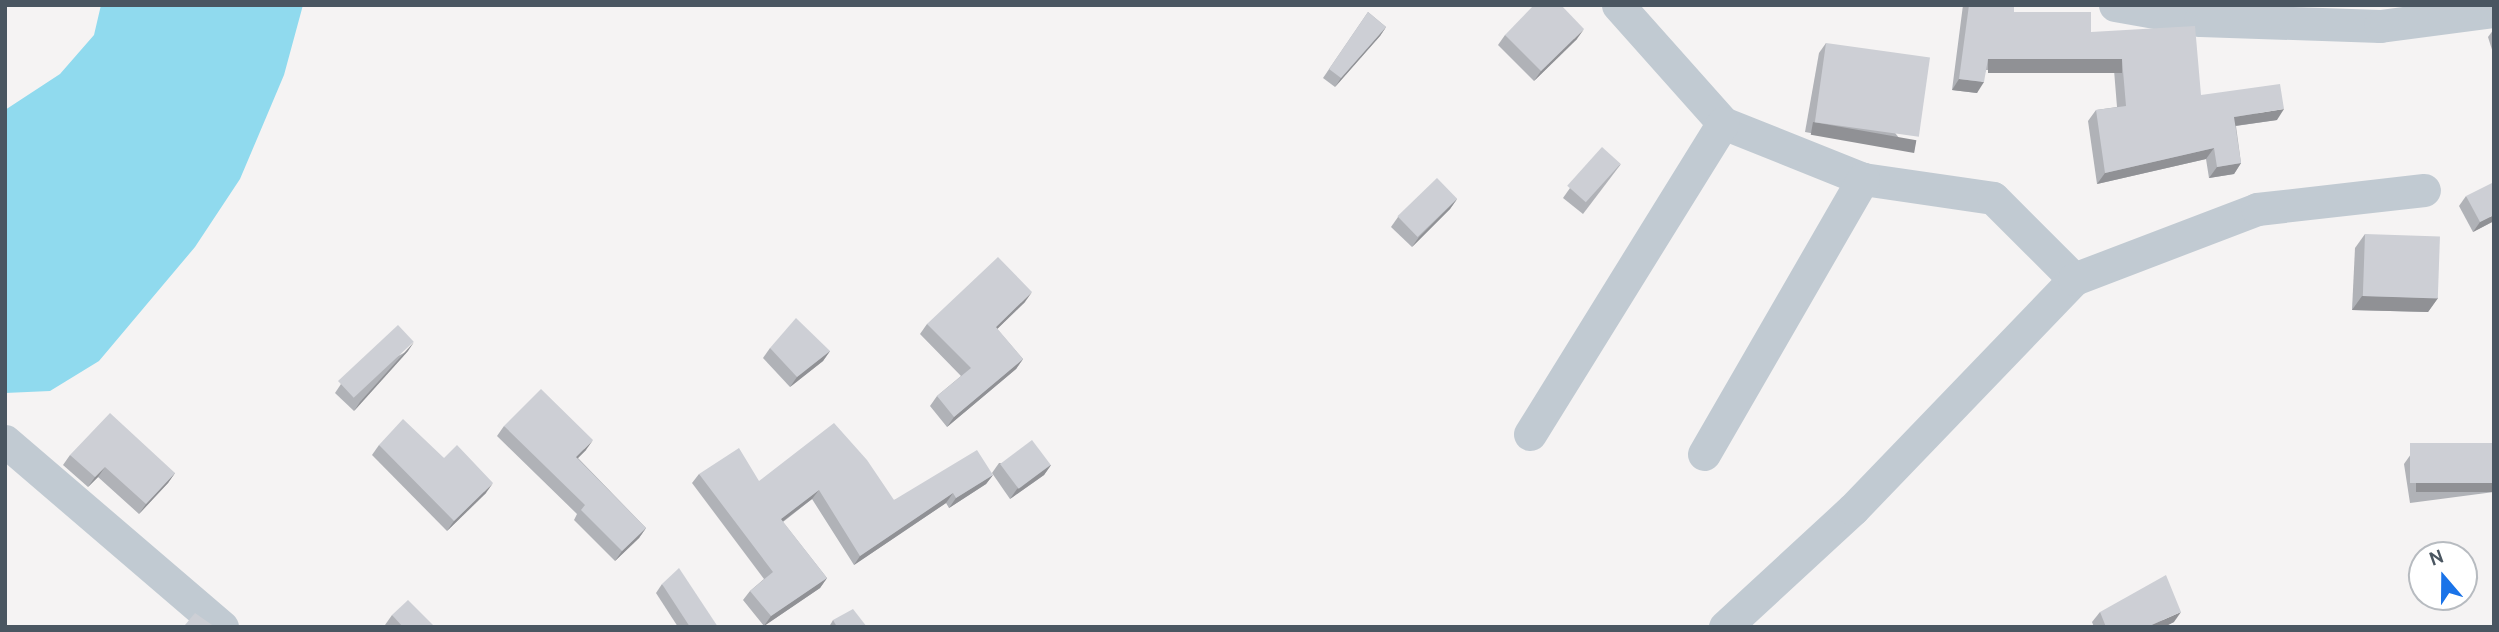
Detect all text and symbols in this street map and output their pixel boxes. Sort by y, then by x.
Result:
north arrow [2408,541,2478,611]
text: N [2426,545,2447,571]

